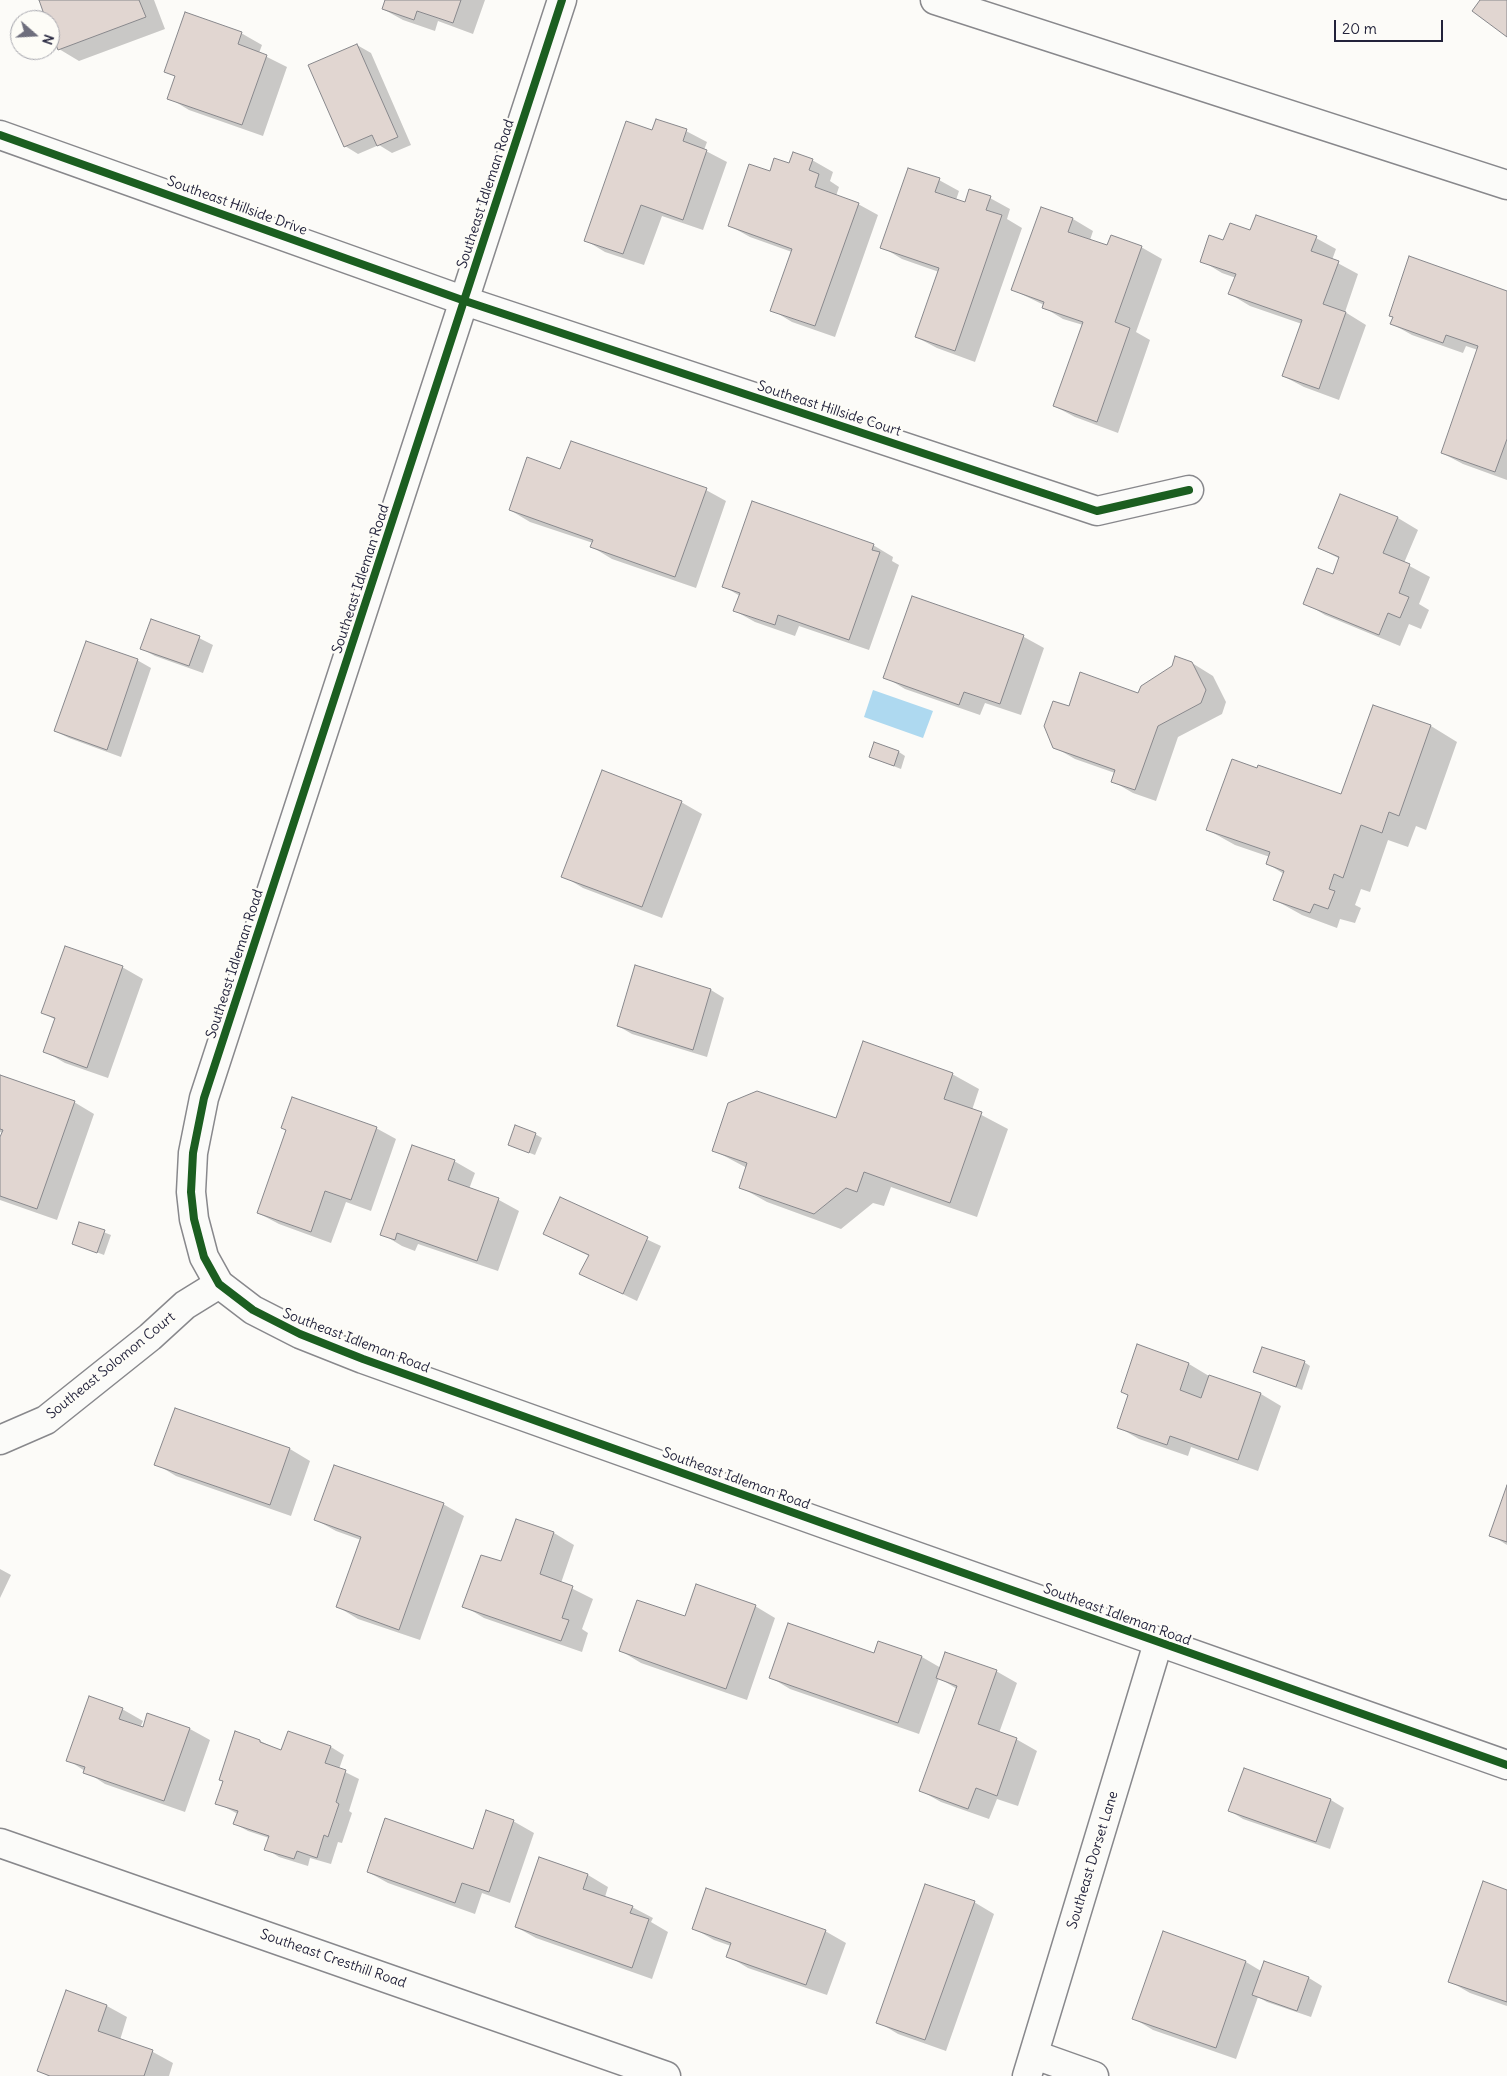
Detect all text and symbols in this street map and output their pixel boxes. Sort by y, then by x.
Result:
north arrow [10,10,60,60]
scale bar [1337,10,1446,42]
text: 20 m [1342,19,1377,38]
text: N [38,32,58,47]
street label: Southeast Idleman Road [454,117,518,271]
street label: Southeast Hillside Drive [165,173,309,239]
street label: Southeast Hillside Court [755,378,903,440]
street label: Southeast Idleman Road [329,502,393,656]
street label: Southeast Idleman Road [203,887,267,1041]
street label: Southeast Idleman Road [280,1305,432,1377]
street label: Southeast Solomon Court [43,1309,179,1423]
street label: Southeast Idleman Road [660,1444,812,1514]
street label: Southeast Idleman Road [1041,1580,1193,1650]
street label: Southeast Dorset Lane [1064,1789,1122,1931]
street label: Southeast Cresthill Road [258,1926,408,1992]

